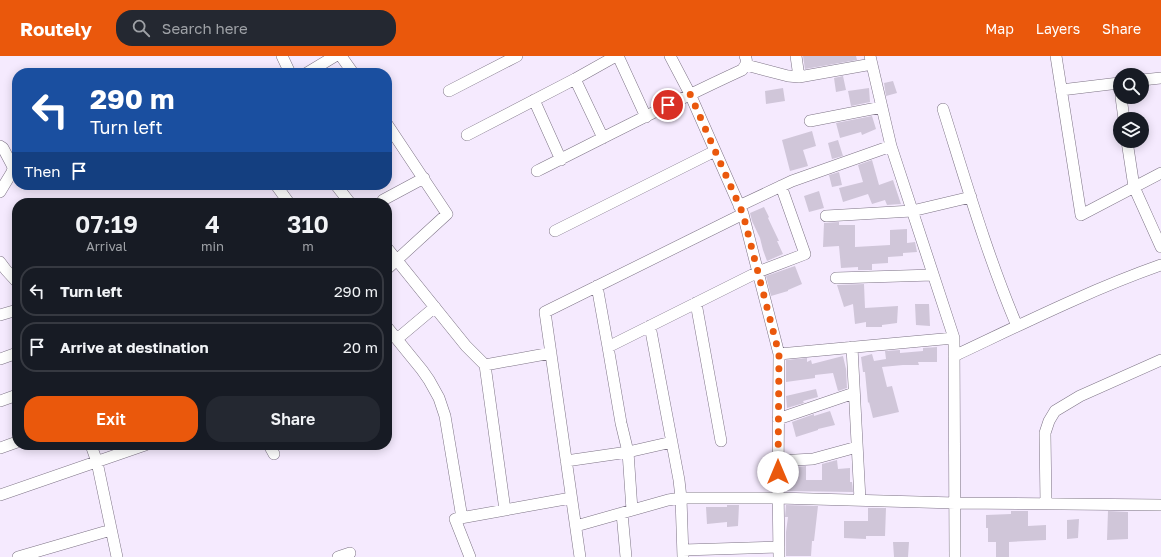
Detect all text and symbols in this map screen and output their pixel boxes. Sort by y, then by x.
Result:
search box [116,10,396,46]
text: Routely [20,17,92,40]
icon: search [130,17,152,39]
text: Search here [162,19,248,37]
text: Map [985,20,1014,37]
text: Layers [1036,20,1080,37]
text: Share [1102,20,1141,37]
map controls [1113,68,1149,148]
button: search [1113,68,1149,104]
text: 290 m [90,82,175,115]
icon: left [24,84,76,136]
pin [651,88,685,122]
icon: arrive [657,94,679,116]
button: layers [1113,112,1149,148]
text: Turn left [90,116,163,138]
icon: arrive [68,160,90,182]
text: Then [24,162,60,180]
text: 07:19 [75,209,138,238]
text: 4 [205,209,220,238]
text: 310 [287,209,329,238]
text: Arrival [86,238,127,254]
text: min [201,238,224,254]
text: m [302,238,314,254]
icon: left [26,280,48,302]
text: Turn left [60,282,122,300]
text: 290 m [334,282,378,300]
icon: arrive [26,336,48,358]
text: Arrive at destination [60,338,209,356]
text: 20 m [343,338,378,356]
button: Exit [24,396,198,442]
button: Share [206,396,380,442]
position arrow [757,451,799,493]

